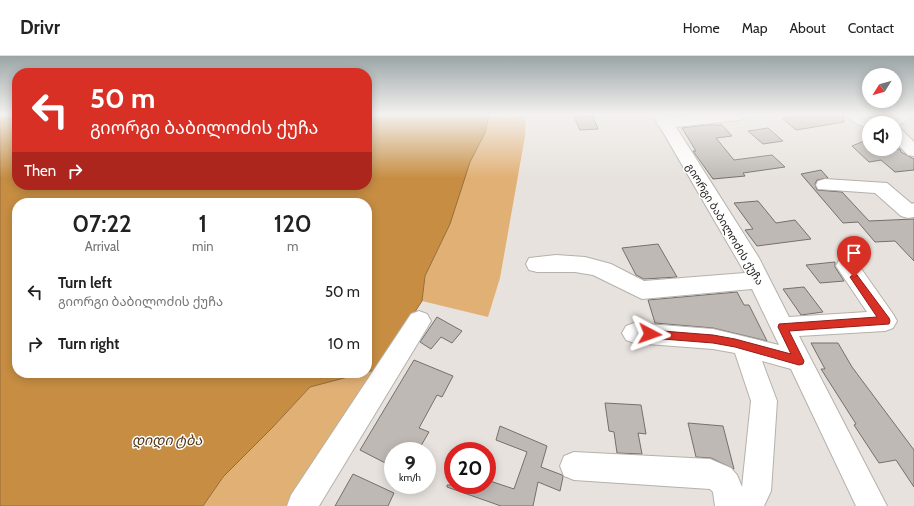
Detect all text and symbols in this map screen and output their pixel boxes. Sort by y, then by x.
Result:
text: Drivr [20,16,60,39]
text: Home [683,19,720,37]
text: Map [742,19,767,37]
text: About [789,19,826,37]
text: Contact [848,19,894,37]
north arrow [862,68,902,108]
map controls [862,68,902,156]
text: 50 m [90,81,155,115]
icon: left [24,84,76,136]
button: sound [862,116,902,156]
text: გიორგი ბაბილოძის ქუჩა [90,117,319,139]
icon: right [64,160,86,182]
street label: გიორგი ბაბილოძის ქუჩა [683,161,767,287]
text: Then [24,162,56,180]
text: 07:22 [72,209,132,238]
text: 1 [198,209,207,238]
text: 120 [274,209,312,238]
pin [837,236,871,277]
text: Arrival [85,238,119,254]
text: min [192,238,213,254]
text: m [287,238,298,254]
icon: arrive [843,242,865,264]
text: Turn left [58,274,112,292]
icon: left [24,281,46,303]
text: 50 m [325,283,360,301]
text: გიორგი ბაბილოძის ქუჩა [58,293,223,309]
position arrow [629,313,671,355]
icon: right [24,333,46,355]
text: Turn right [58,335,119,353]
text: 10 m [328,335,360,353]
water label: დიდი ტბა [132,431,203,449]
speed limit sign: 20 [444,442,496,494]
text: 9 [404,451,416,475]
text: km/h [399,471,421,484]

